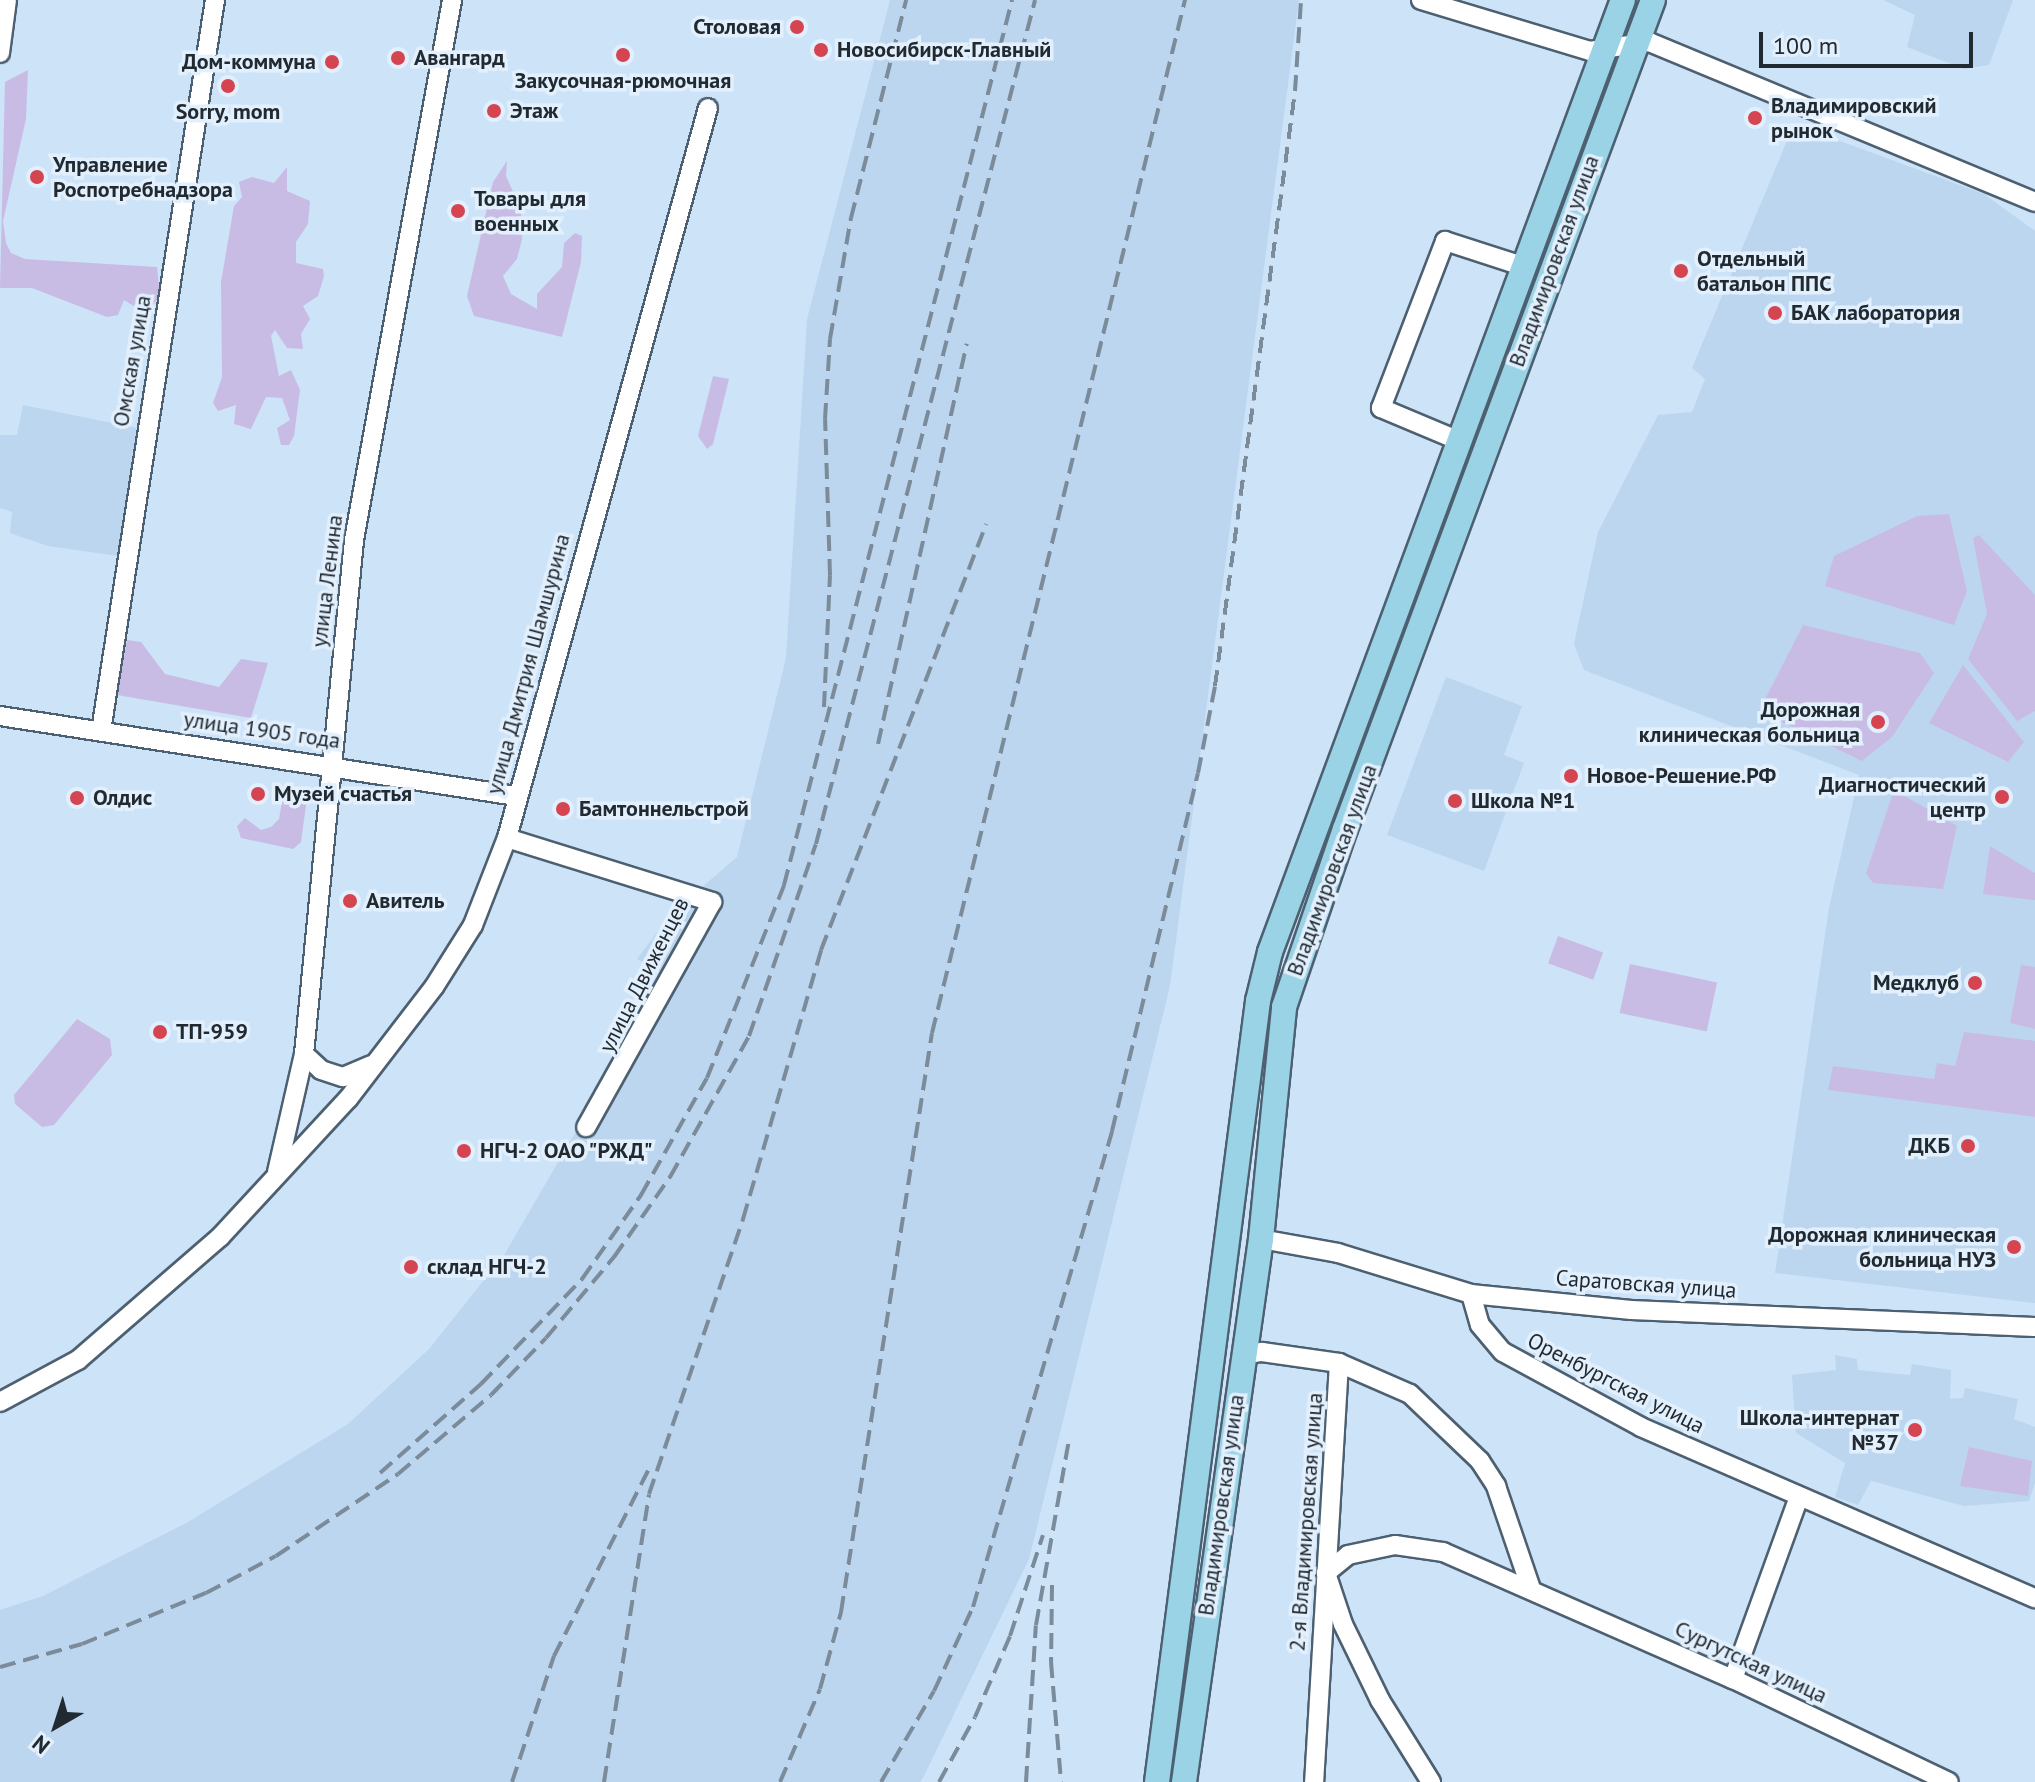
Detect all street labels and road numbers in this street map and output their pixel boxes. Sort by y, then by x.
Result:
street label: Владимировская улица [1503,152,1605,370]
street label: Омская улица [107,293,157,429]
street label: улица Ленина [306,513,348,649]
street label: улица Дмитрия Шамшурина [480,531,576,797]
street label: улица 1905 года [182,706,342,754]
street label: Владимировская улица [1281,761,1383,979]
street label: улица Движенцев [593,893,695,1057]
street label: Саратовская улица [1555,1265,1737,1303]
street label: Оренбургская улица [1523,1327,1709,1439]
street label: 2-я Владимировская улица [1284,1392,1328,1652]
street label: Владимировская улица [1192,1393,1250,1617]
street label: Сургутская улица [1671,1615,1831,1709]

